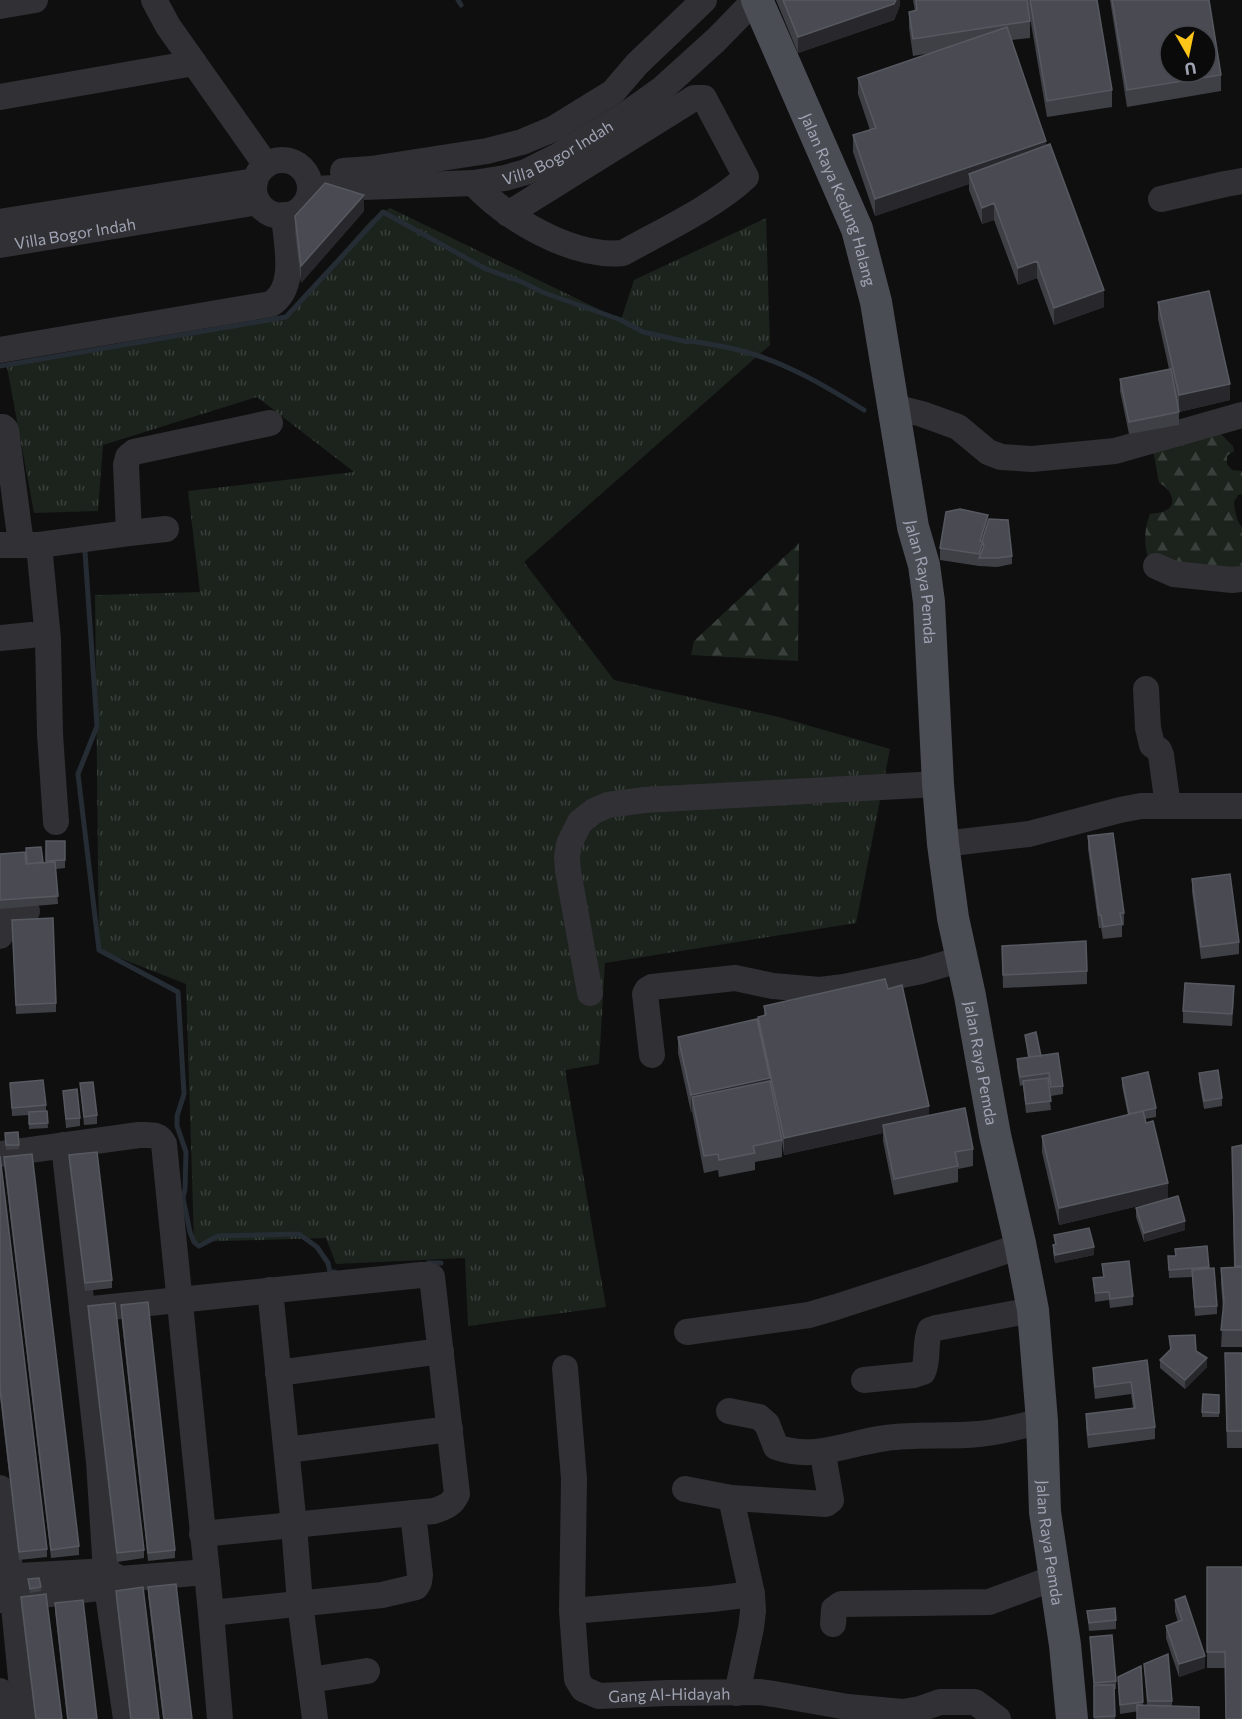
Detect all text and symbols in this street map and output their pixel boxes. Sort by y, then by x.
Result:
north arrow [1158,24,1218,84]
text: U [1183,59,1198,80]
street label: Jalan Raya Kedung Halang [798,110,881,288]
street label: Villa Bogor Indah [500,115,616,188]
street label: Villa Bogor Indah [13,213,137,252]
street label: Jalan Raya Pemda [902,518,941,644]
street label: Jalan Raya Pemda [962,999,1003,1126]
street label: Jalan Raya Pemda [1034,1480,1068,1606]
street label: Gang Al-Hidayah [608,1683,730,1705]

